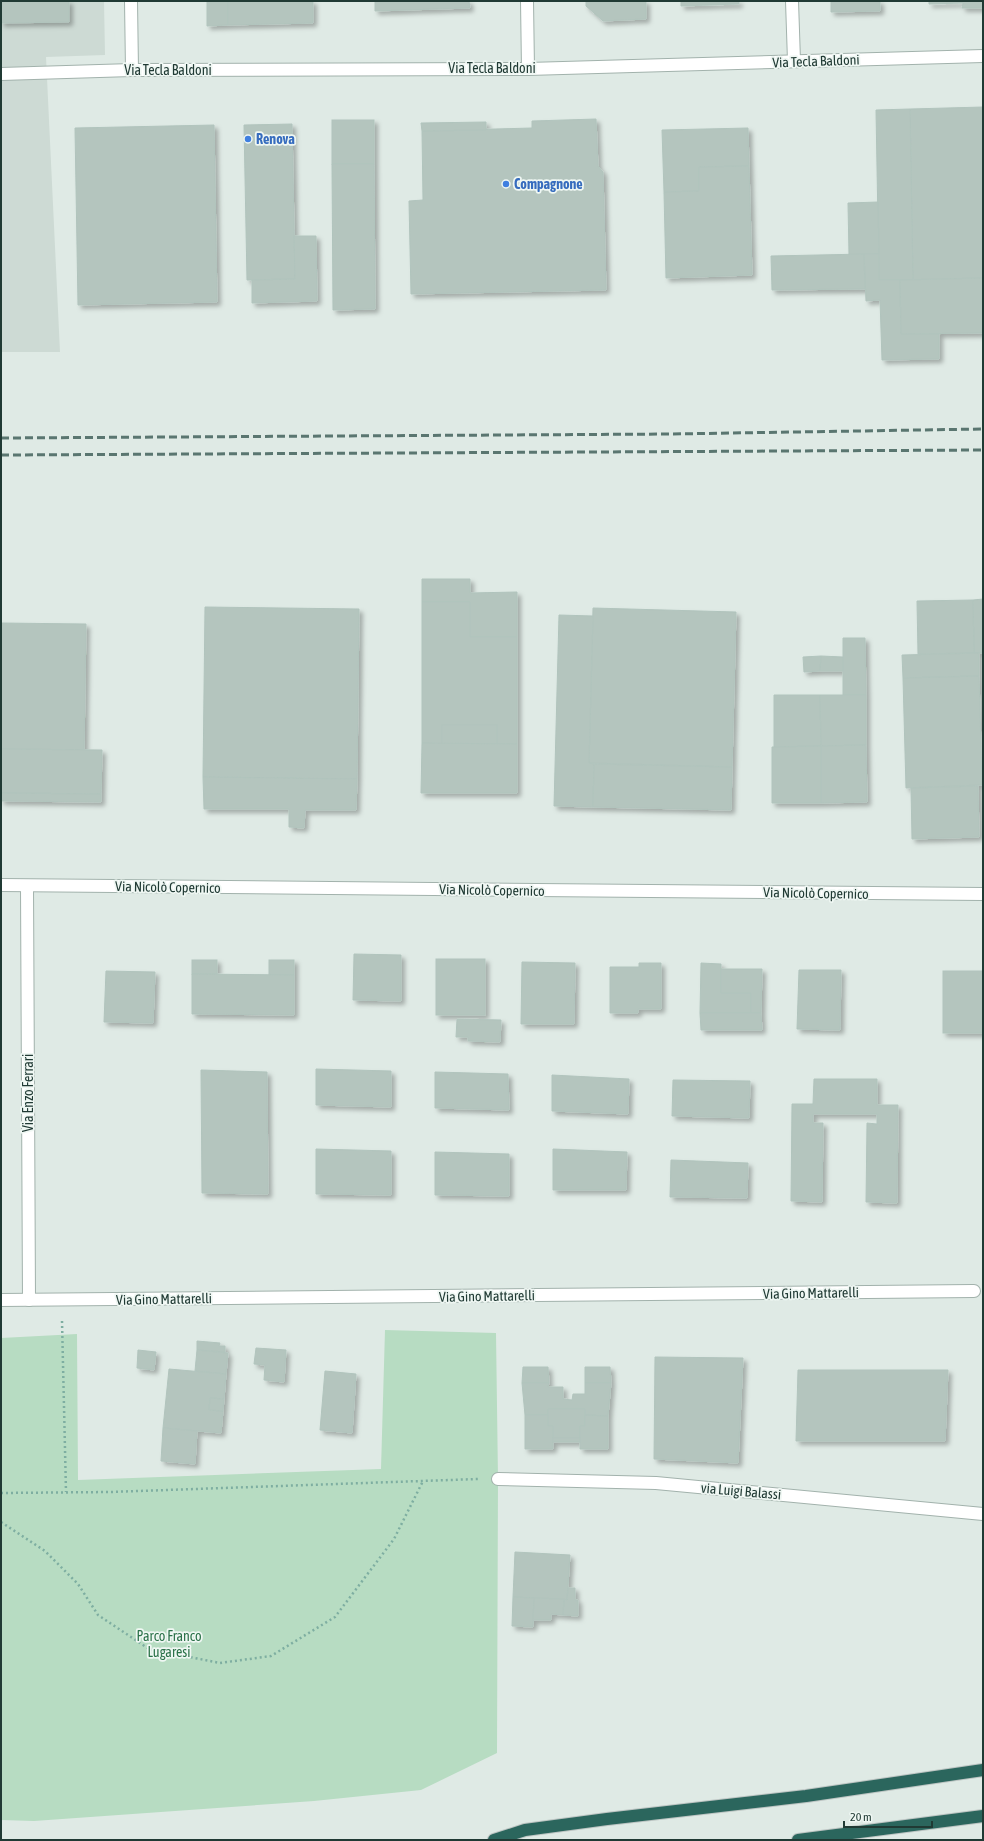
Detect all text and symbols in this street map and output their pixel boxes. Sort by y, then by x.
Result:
street label: Via Tecla Baldoni [772,51,860,71]
street label: Via Tecla Baldoni [448,60,536,76]
street label: Via Tecla Baldoni [124,62,212,78]
place label: Renova [256,131,295,147]
marker: Renova [243,134,253,144]
place label: Compagnone [514,176,583,192]
marker: Compagnone [501,179,511,189]
street label: Via Nicolò Copernico [115,878,221,896]
street label: Via Nicolò Copernico [439,881,545,899]
street label: Via Nicolò Copernico [763,884,869,902]
street label: Via Enzo Ferrari [20,1054,36,1132]
street label: Via Gino Mattarelli [763,1284,859,1302]
street label: Via Gino Mattarelli [439,1287,535,1305]
street label: Via Gino Mattarelli [116,1290,212,1308]
street label: via Luigi Balassi [700,1480,782,1502]
park label: Parco Franco Lugaresi [136,1628,202,1660]
scale bar [844,1803,932,1829]
text: 20 m [850,1810,872,1824]

